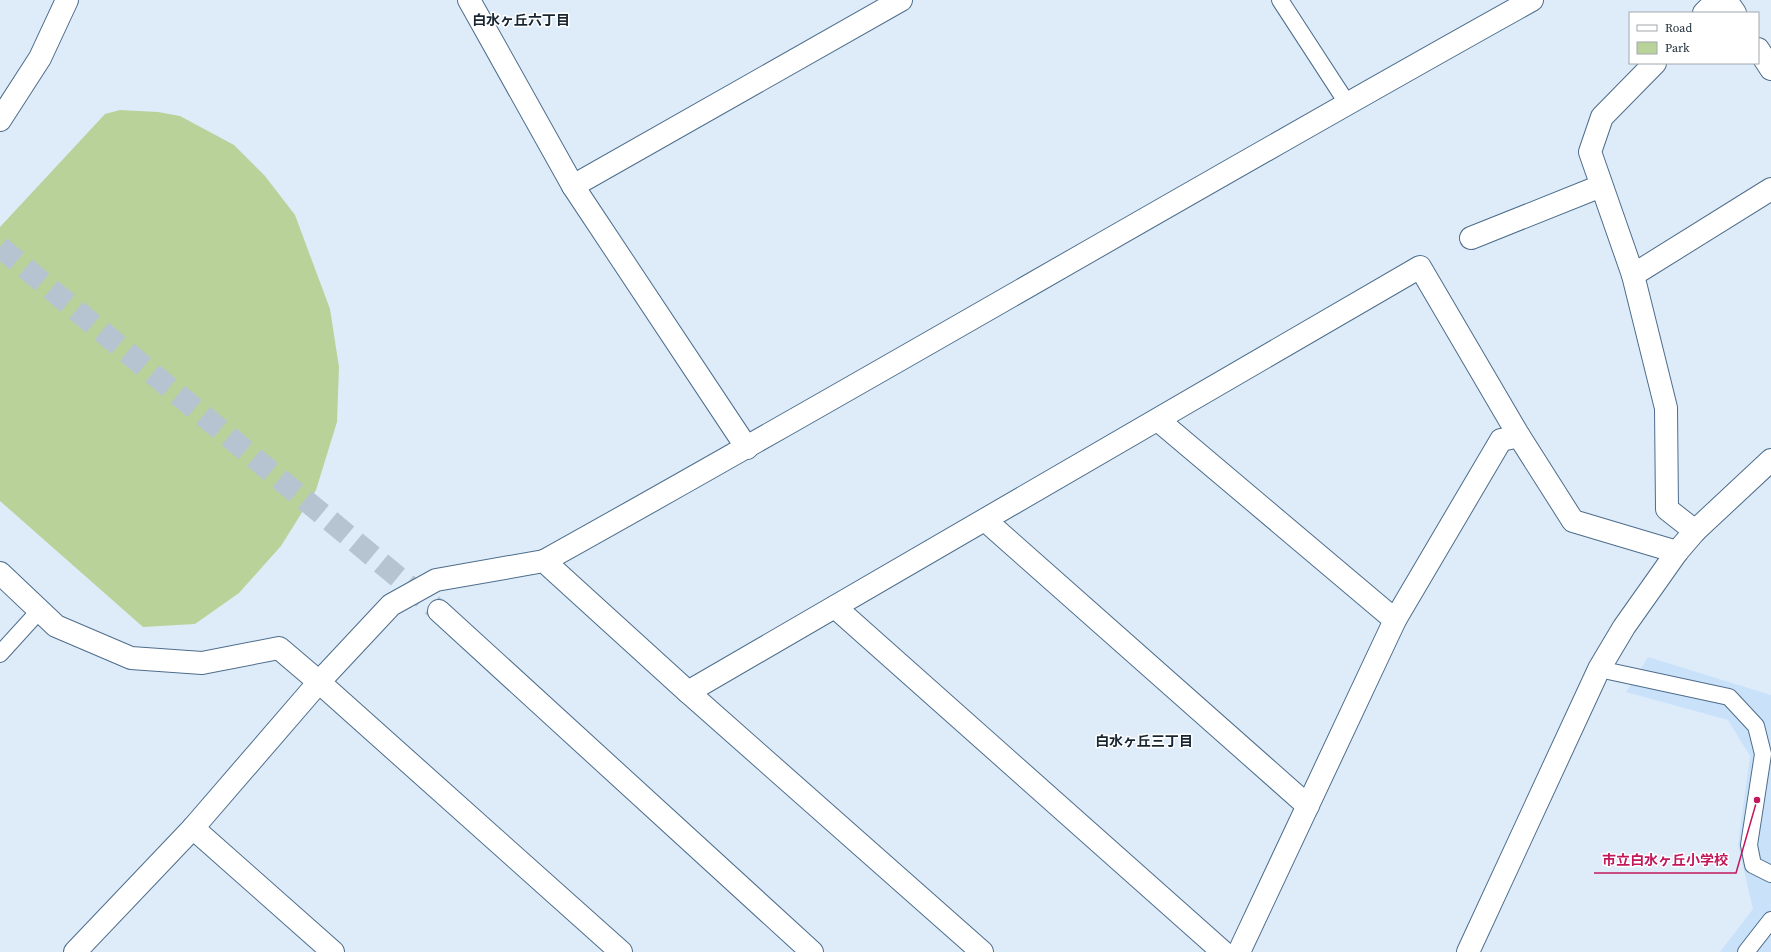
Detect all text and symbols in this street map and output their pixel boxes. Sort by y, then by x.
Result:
district label: 白水ヶ丘六丁目 [472,10,570,30]
legend [1629,12,1759,64]
text: Road [1665,20,1692,36]
text: Park [1665,40,1690,56]
district label: 白水ヶ丘三丁目 [1095,731,1193,751]
callout: 市立白水ヶ丘小学校 [1594,847,1736,873]
text: 市立白水ヶ丘小学校 [1602,850,1728,870]

